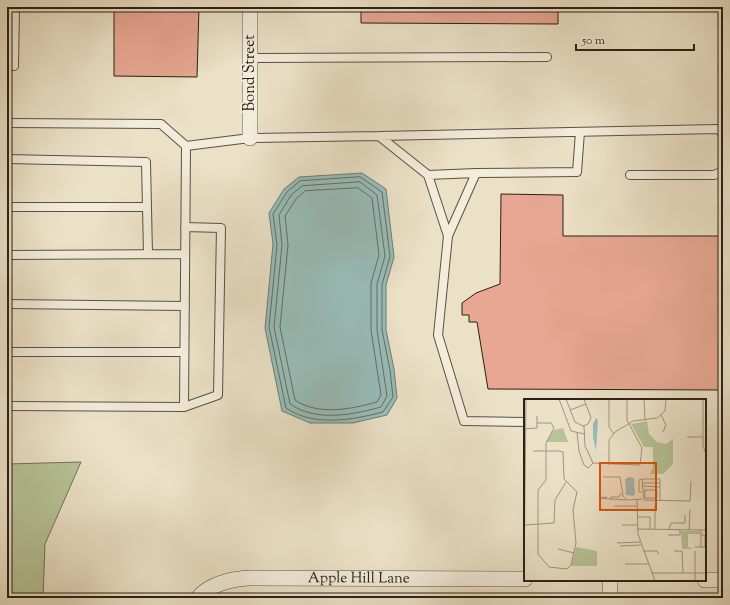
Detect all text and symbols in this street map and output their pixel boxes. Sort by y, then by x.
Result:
scale bar [576,26,694,52]
text: 50 m [581,32,605,50]
street label: Bond Street [240,35,261,111]
inset map [524,399,706,581]
street label: Apple Hill Lane [308,568,410,589]

